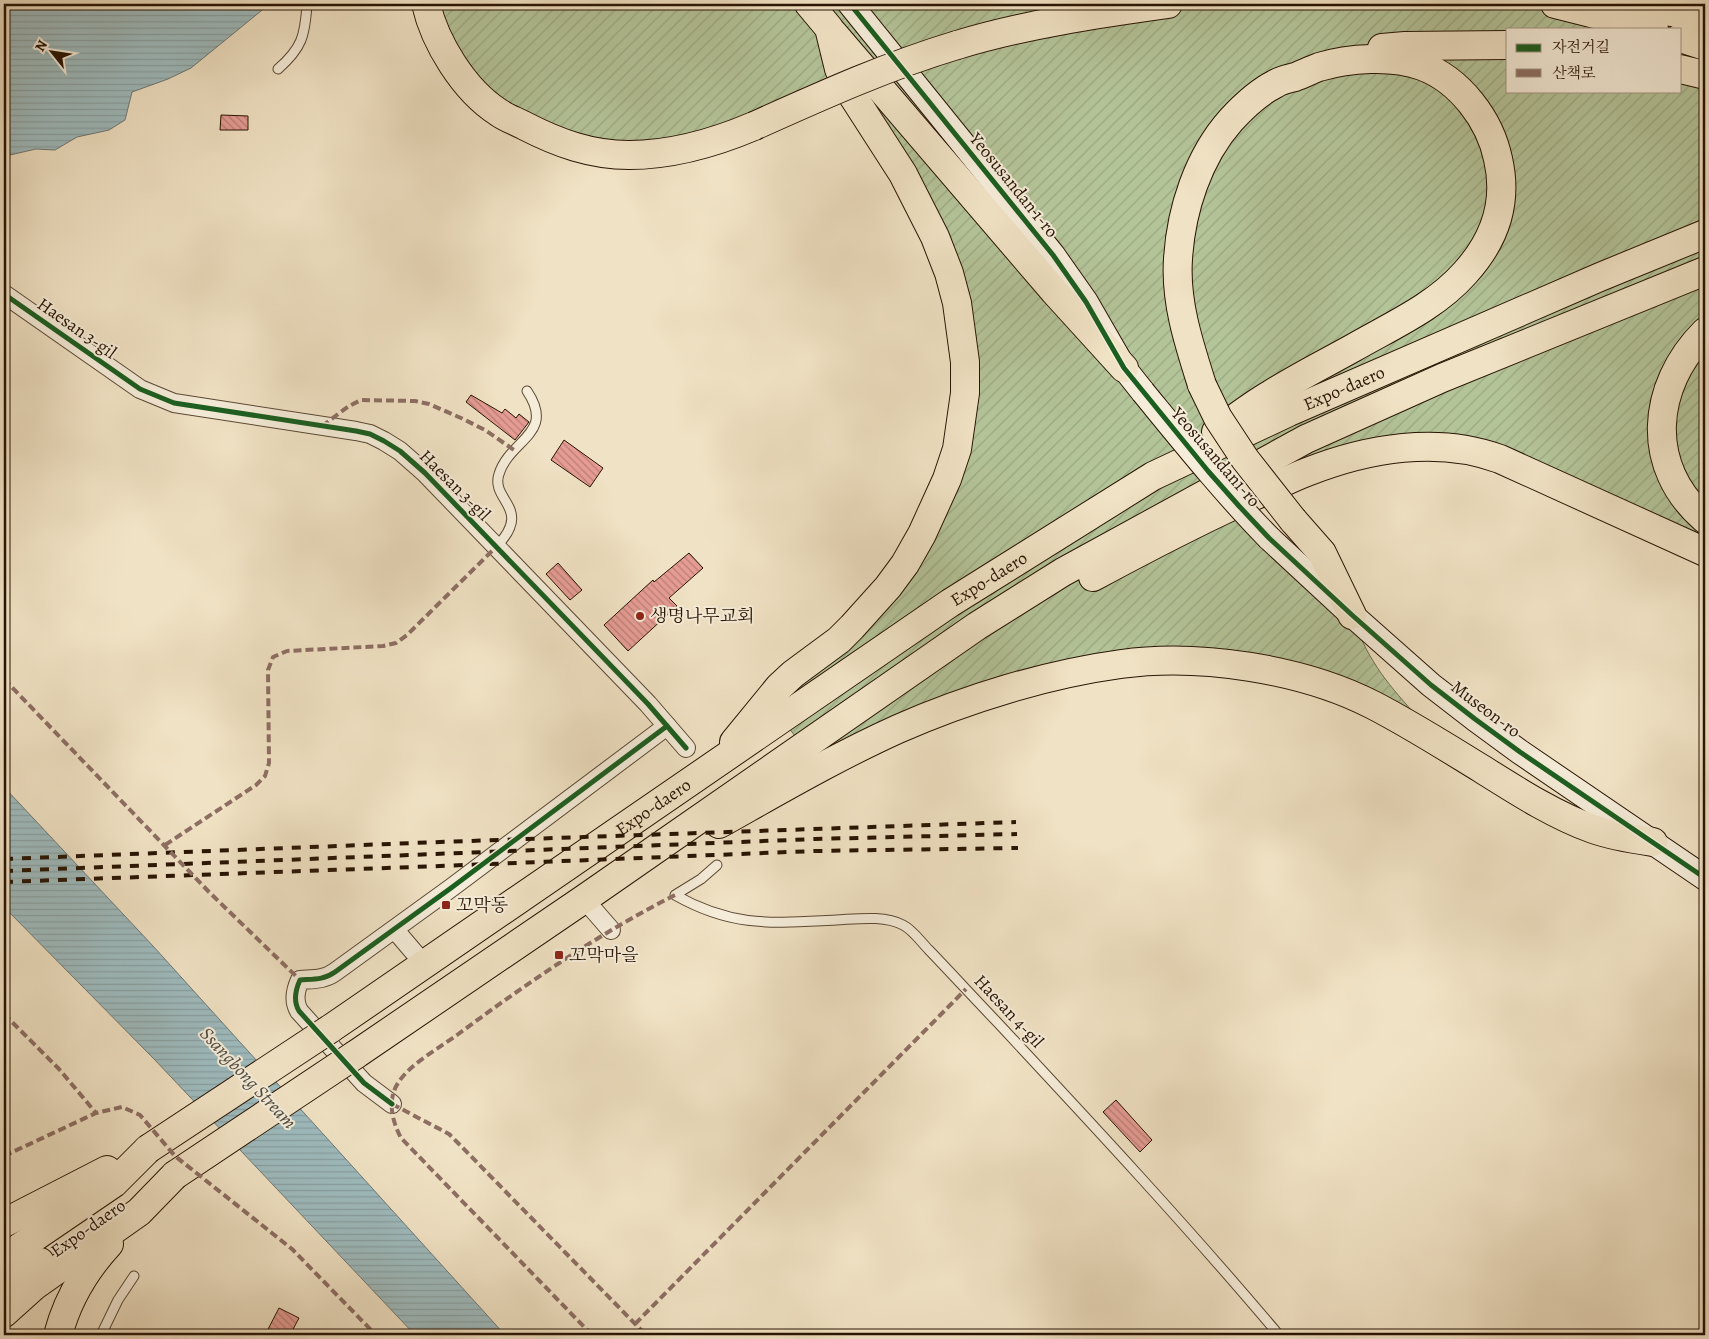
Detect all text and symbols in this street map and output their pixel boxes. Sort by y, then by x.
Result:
north arrow [28,28,78,78]
legend [1506,28,1682,92]
text: N [30,37,52,55]
text: 자전거길 [1552,37,1610,57]
text: 산책로 [1552,63,1596,83]
street label: Yeosusandan 1-ro [964,127,1064,243]
street label: Haesan 3-gil [33,292,122,364]
street label: Expo-daero [1300,360,1388,416]
street label: Yeosusandan1-ro [1165,401,1266,512]
street label: Haesan 3-gil [414,444,496,526]
street label: Expo-daero [946,546,1032,612]
place label: 생명나무교회 [650,604,754,628]
marker: 생명나무교회 [634,610,646,622]
street label: Museon-ro [1446,675,1526,743]
street label: Expo-daero [611,773,695,841]
place label: 꼬막동 [456,893,508,917]
marker: 꼬막동 [440,899,452,911]
place label: 꼬막마을 [569,943,639,967]
marker: 꼬막마을 [553,949,565,961]
street label: Haesan 4-gil [969,969,1050,1053]
water label: Ssangbong Stream [194,1021,302,1135]
street label: Expo-daero [46,1193,130,1263]

